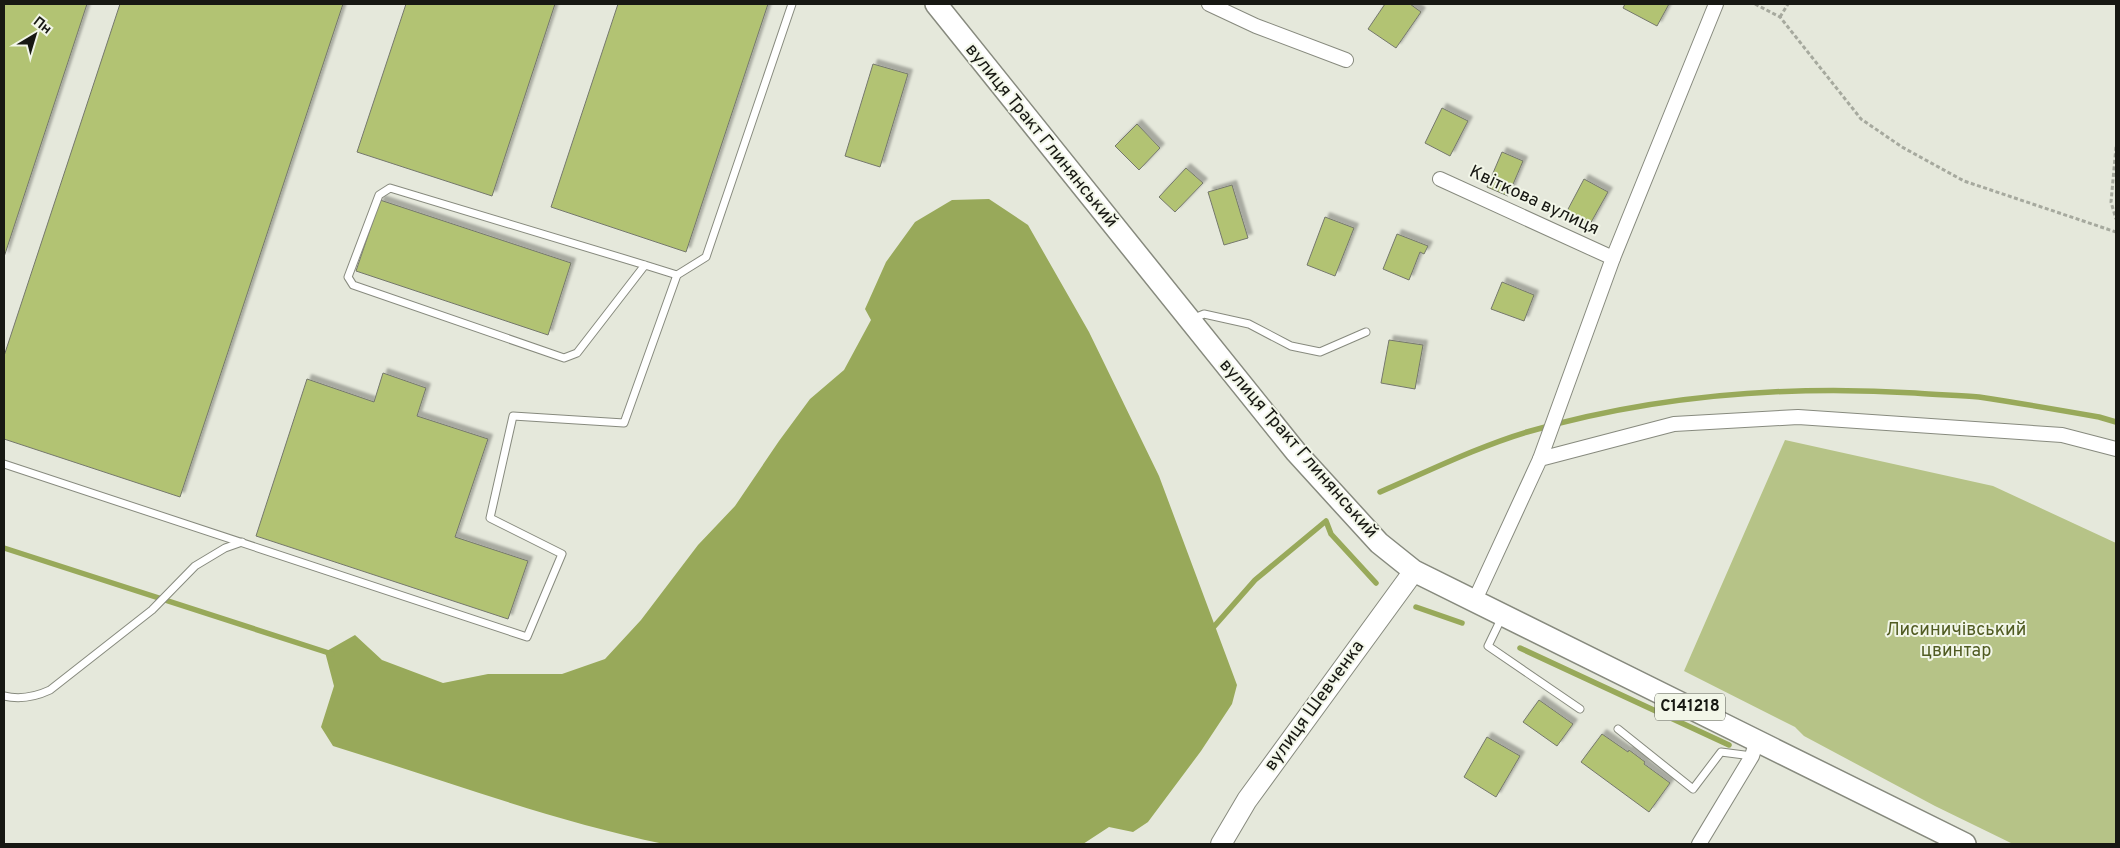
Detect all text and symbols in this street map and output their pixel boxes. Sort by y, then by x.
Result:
north arrow [10,10,60,60]
text: Пн [29,13,55,38]
street label: вулиця Тракт Глинянський [960,39,1122,233]
street label: Квіткова вулиця [1465,161,1603,241]
street label: вулиця Тракт Глинянський [1214,354,1382,544]
park label: Лисиничівський цвинтар [1886,619,2026,663]
street label: вулиця Шевченка [1260,636,1370,776]
road number: С141218 [1655,694,1725,720]

